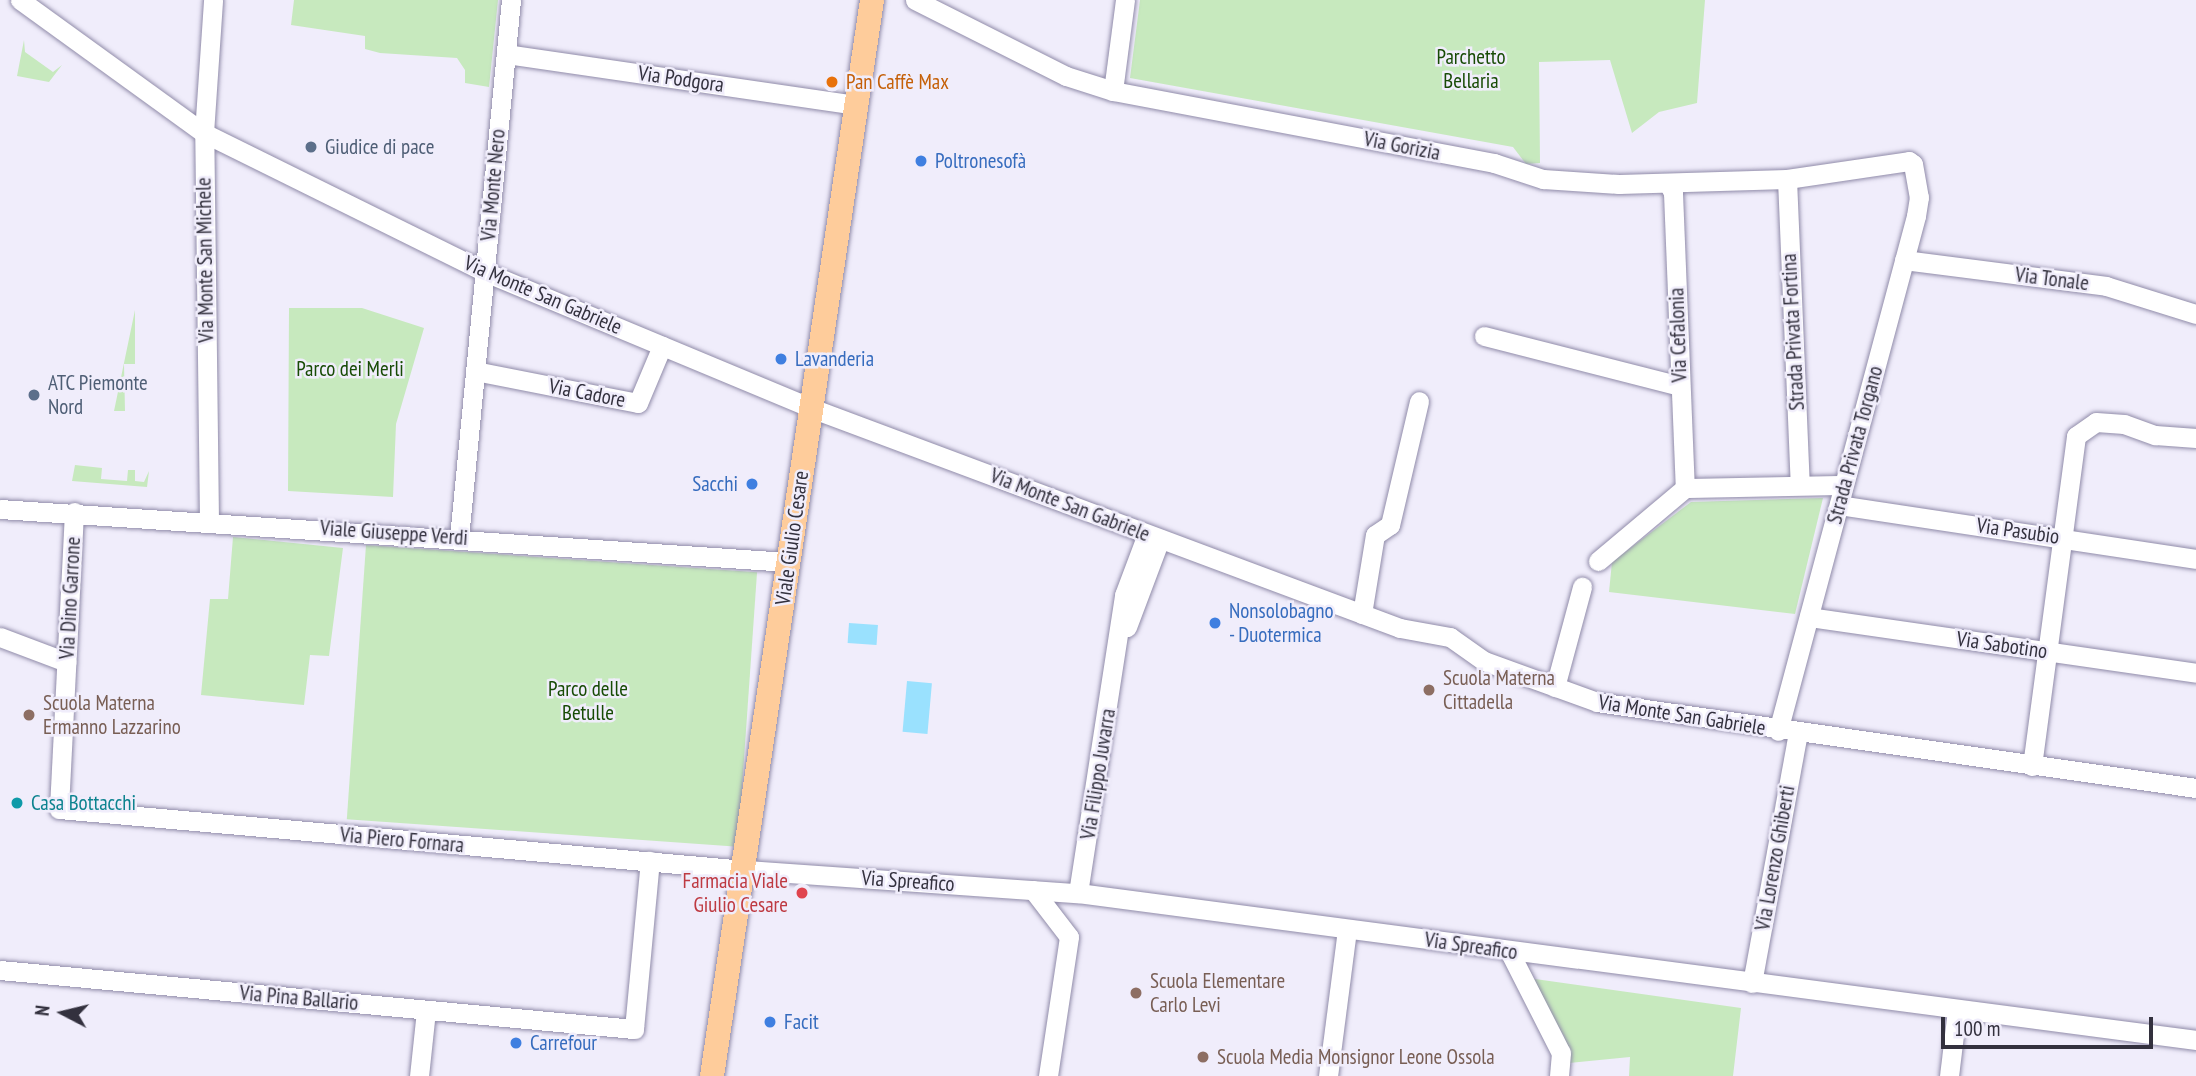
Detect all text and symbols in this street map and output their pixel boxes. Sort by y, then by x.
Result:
park label: Parchetto Bellaria [1437,44,1505,94]
street label: Via Podgora [636,61,726,97]
place label: Pan Caffè Max [846,69,949,95]
marker: Pan Caffè Max [824,74,840,90]
street label: Via Gorizia [1362,126,1442,166]
street label: Via Monte Nero [476,128,510,242]
place label: Giudice di pace [325,134,434,160]
marker: Giudice di pace [303,139,319,155]
place label: Poltronesofà [935,148,1026,174]
marker: Poltronesofà [913,153,929,169]
street label: Via Monte San Michele [191,177,219,343]
street label: Via Monte San Gabriele [460,250,626,340]
street label: Strada Privata Fortina [1776,253,1810,411]
street label: Via Tonale [2013,262,2091,296]
street label: Via Cefalonia [1664,287,1692,383]
place label: Lavanderia [795,346,874,372]
marker: Lavanderia [773,351,789,367]
park label: Parco dei Merli [296,356,404,382]
street label: Strada Privata Torgano [1822,363,1888,527]
place label: ATC Piemonte Nord [48,370,148,420]
street label: Via Cadore [547,373,627,413]
marker: ATC Piemonte Nord [26,387,42,403]
street label: Via Monte San Gabriele [987,463,1153,547]
street label: Viale Giulio Cesare [770,469,814,607]
place label: Sacchi [692,471,738,497]
marker: Sacchi [744,476,760,492]
street label: Via Pasubio [1975,513,2061,549]
street label: Viale Giuseppe Verdi [319,515,469,551]
street label: Via Dino Garrone [54,536,86,660]
place label: Nonsolobagno - Duotermica [1229,598,1334,648]
marker: Nonsolobagno - Duotermica [1207,615,1223,631]
street label: Via Sabotino [1955,626,2049,664]
place label: Scuola Materna Cittadella [1443,665,1555,715]
park label: Parco delle Betulle [548,676,628,726]
marker: Scuola Materna Cittadella [1421,682,1437,698]
street label: Via Monte San Gabriele [1597,689,1767,741]
place label: Scuola Materna Ermanno Lazzarino [43,690,181,740]
marker: Scuola Materna Ermanno Lazzarino [21,707,37,723]
street label: Via Filippo Juvarra [1075,707,1121,841]
street label: Via Lorenzo Ghiberti [1750,783,1800,933]
place label: Casa Bottacchi [31,790,136,816]
marker: Casa Bottacchi [9,795,25,811]
street label: Via Piero Fornara [339,822,465,858]
street label: Via Spreafico [861,865,955,897]
place label: Farmacia Viale Giulio Cesare [682,868,788,918]
marker: Farmacia Viale Giulio Cesare [794,885,810,901]
street label: Via Spreafico [1423,927,1519,965]
place label: Scuola Elementare Carlo Levi [1150,968,1285,1018]
north arrow [28,978,98,1048]
street label: Via Pina Ballario [239,980,359,1016]
marker: Scuola Elementare Carlo Levi [1128,985,1144,1001]
scale bar [1944,1002,2156,1046]
text: N [30,1004,55,1017]
place label: Facit [784,1009,819,1035]
marker: Facit [762,1014,778,1030]
text: 100 m [1954,1015,2000,1042]
place label: Carrefour [530,1030,597,1056]
marker: Carrefour [508,1035,524,1051]
place label: Scuola Media Monsignor Leone Ossola [1217,1044,1495,1070]
marker: Scuola Media Monsignor Leone Ossola [1195,1049,1211,1065]

